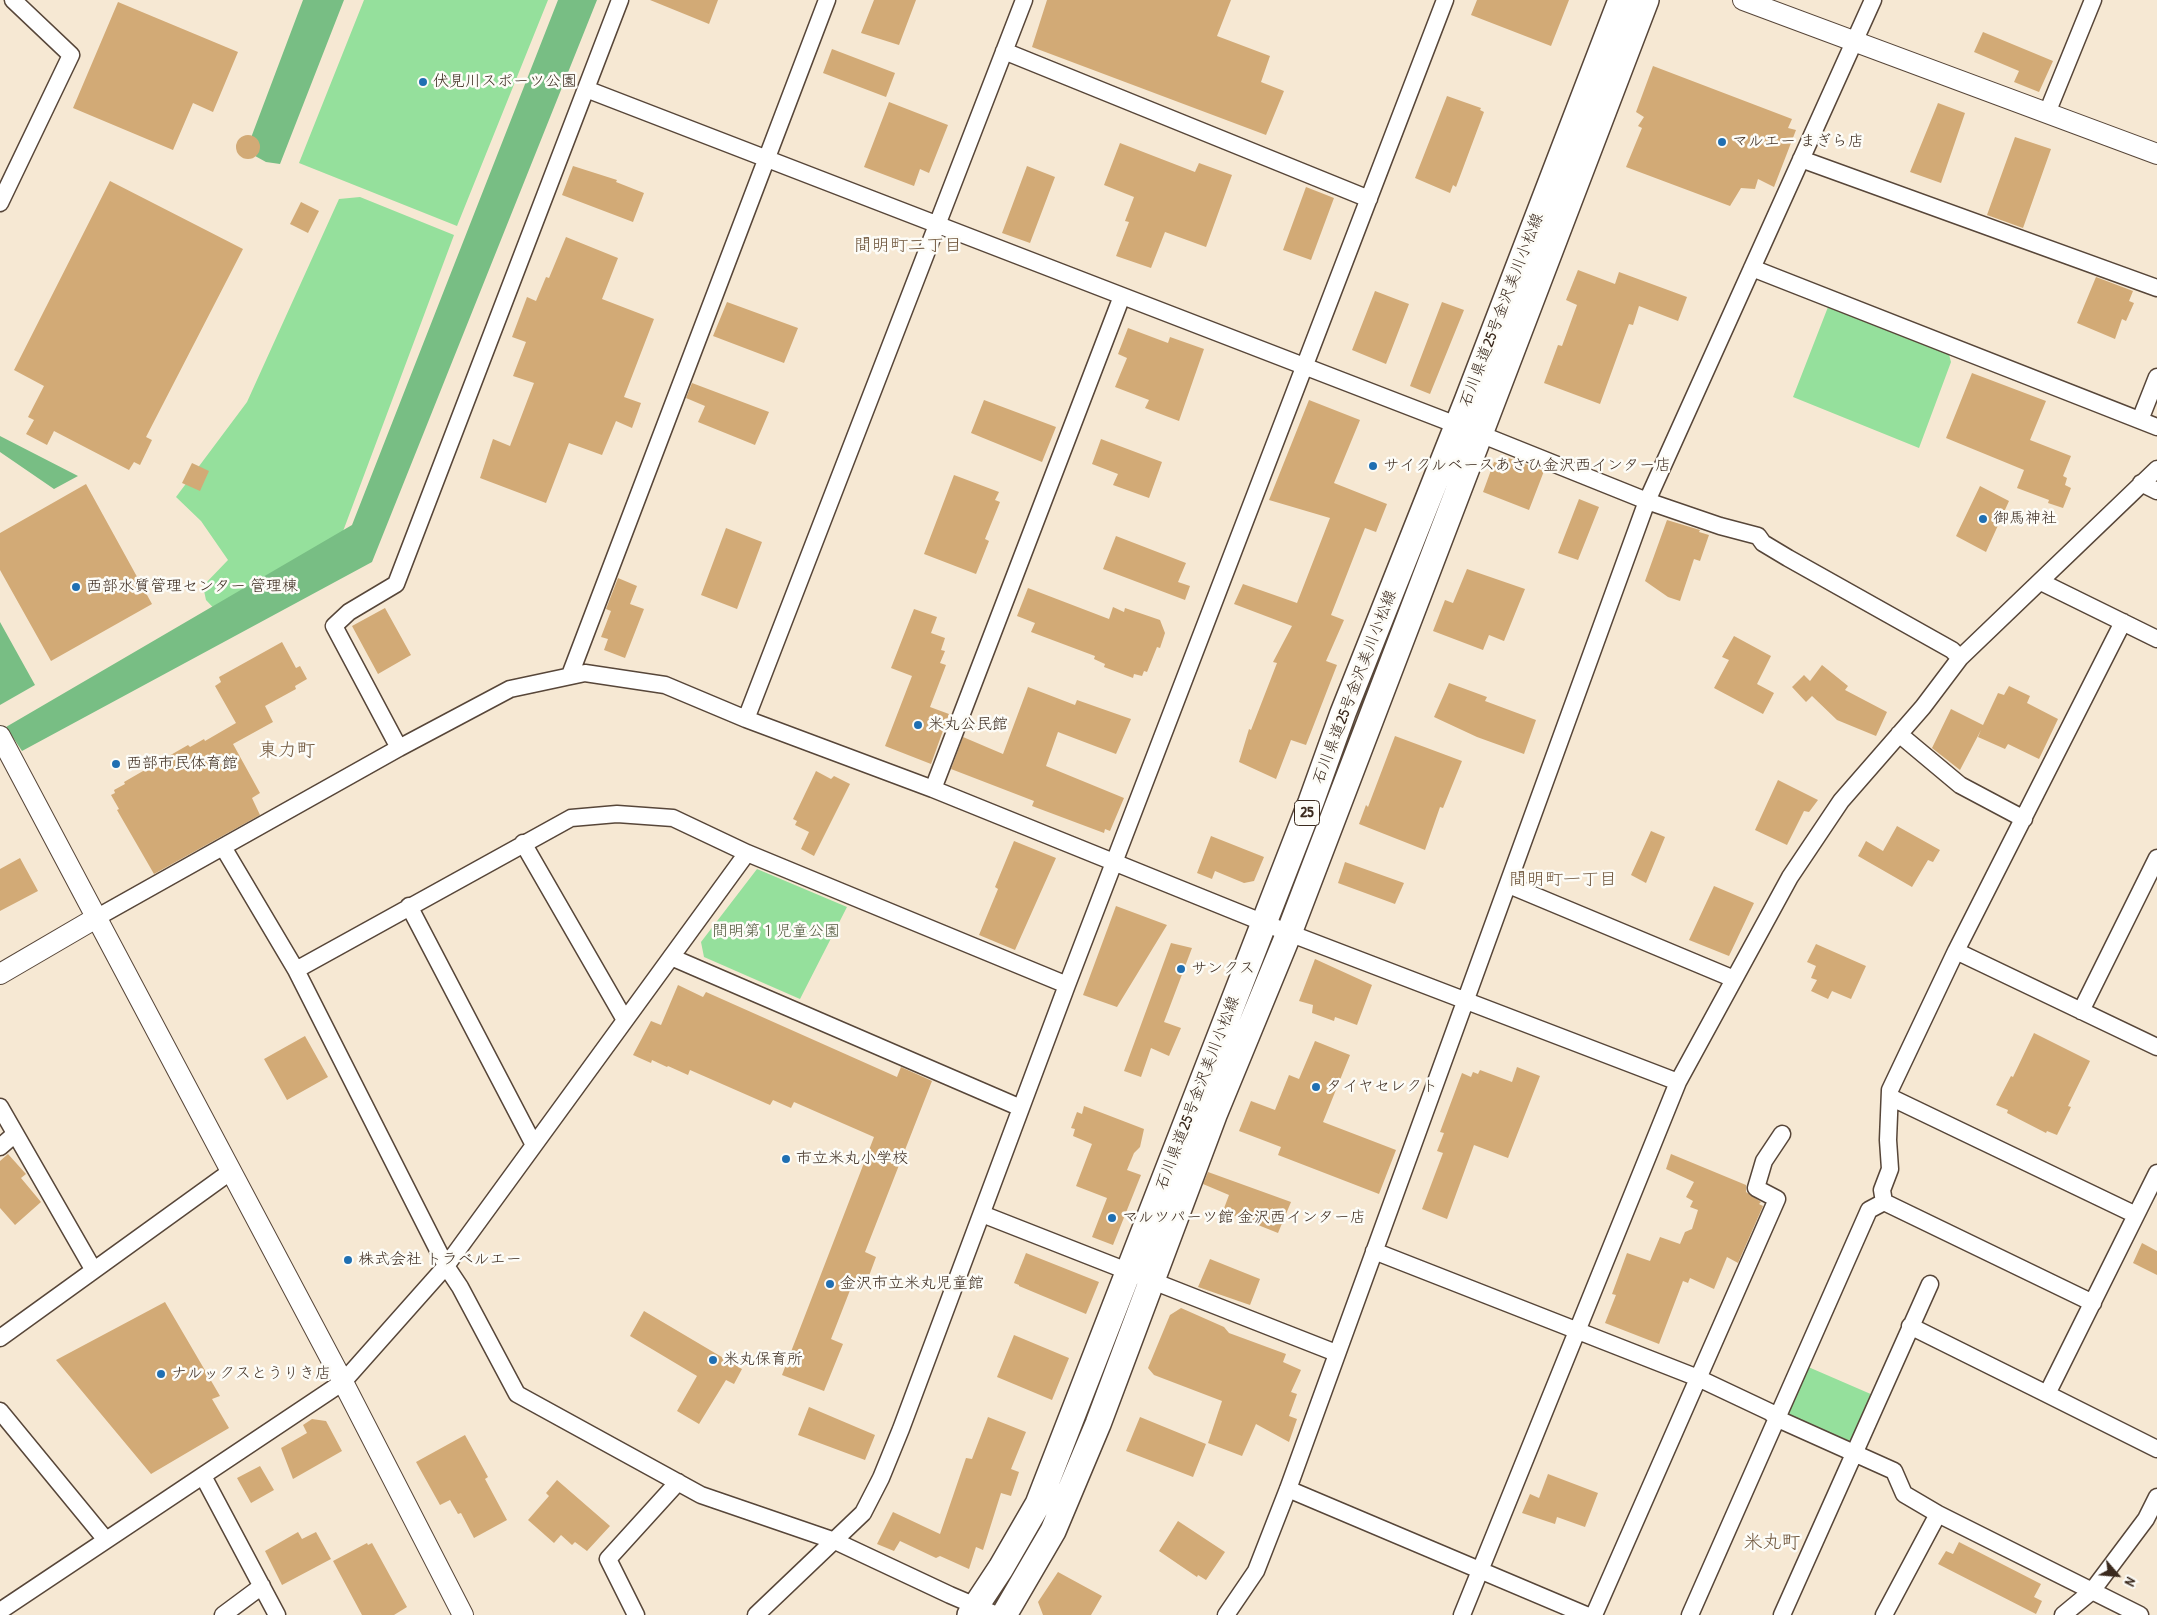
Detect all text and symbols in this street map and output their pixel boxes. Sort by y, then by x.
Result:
place label: 伏見川スポーツ公園 [433,72,577,92]
marker: 伏見川スポーツ公園 [417,76,429,88]
place label: マルエー まぎら店 [1732,132,1864,152]
marker: マルエー まぎら店 [1716,136,1728,148]
street label: 石川県道25号金沢美川小松線 [1456,210,1548,410]
district label: 間明町二丁目 [854,235,962,257]
place label: サイクルベースあさひ金沢西インター店 [1383,456,1671,476]
marker: サイクルベースあさひ金沢西インター店 [1367,460,1379,472]
place label: 御馬神社 [1993,509,2057,529]
marker: 御馬神社 [1977,513,1989,525]
place label: 西部水質管理センター 管理棟 [86,577,298,597]
marker: 西部水質管理センター 管理棟 [70,581,82,593]
street label: 石川県道25号金沢美川小松線 [1309,587,1401,787]
place label: 米丸公民館 [928,715,1008,735]
marker: 米丸公民館 [912,719,924,731]
district label: 東力町 [259,740,315,762]
place label: 西部市民体育館 [126,754,238,774]
marker: 西部市民体育館 [110,758,122,770]
road number: 25 [1294,800,1320,826]
district label: 間明町一丁目 [1509,869,1617,891]
park label: 間明第１児童公園 [712,922,840,942]
place label: サンクス [1191,959,1255,979]
marker: サンクス [1175,963,1187,975]
street label: 石川県道25号金沢美川小松線 [1152,993,1244,1193]
place label: タイヤセレクト [1326,1077,1438,1097]
marker: タイヤセレクト [1310,1081,1322,1093]
place label: 市立米丸小学校 [796,1149,908,1169]
marker: 市立米丸小学校 [780,1153,792,1165]
place label: マルツパーツ館 金沢西インター店 [1122,1208,1366,1228]
marker: マルツパーツ館 金沢西インター店 [1106,1212,1118,1224]
place label: 株式会社 トラベルエー [358,1250,522,1270]
marker: 株式会社 トラベルエー [342,1254,354,1266]
place label: 金沢市立米丸児童館 [840,1274,984,1294]
marker: 金沢市立米丸児童館 [824,1278,836,1290]
place label: 米丸保育所 [723,1350,803,1370]
marker: 米丸保育所 [707,1354,719,1366]
place label: ナルックスとうりき店 [171,1364,331,1384]
marker: ナルックスとうりき店 [155,1368,167,1380]
district label: 米丸町 [1744,1532,1800,1554]
north arrow [2092,1550,2142,1600]
text: N [2121,1574,2141,1590]

